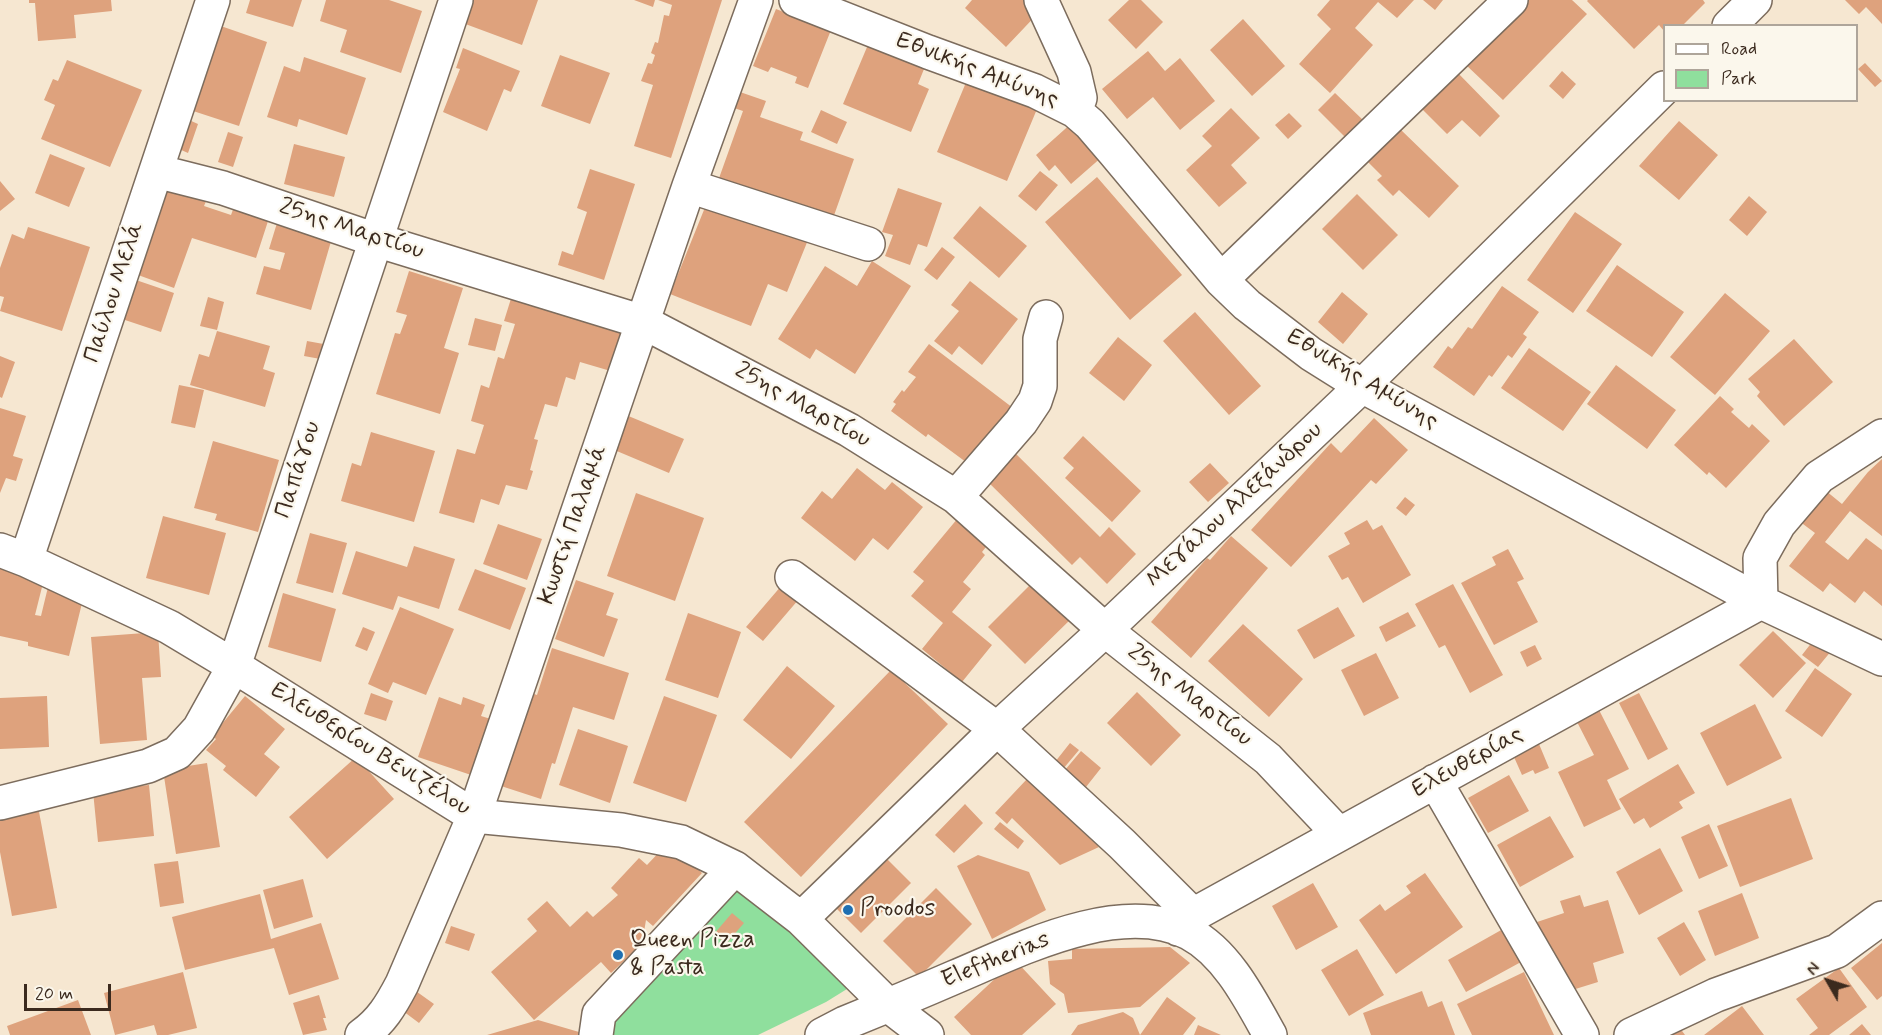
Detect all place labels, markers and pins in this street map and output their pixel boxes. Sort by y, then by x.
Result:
place label: Proodos [860,896,935,924]
marker: Proodos [841,903,855,917]
place label: Queen Pizza & Pasta [630,927,755,983]
marker: Queen Pizza & Pasta [611,948,625,962]

